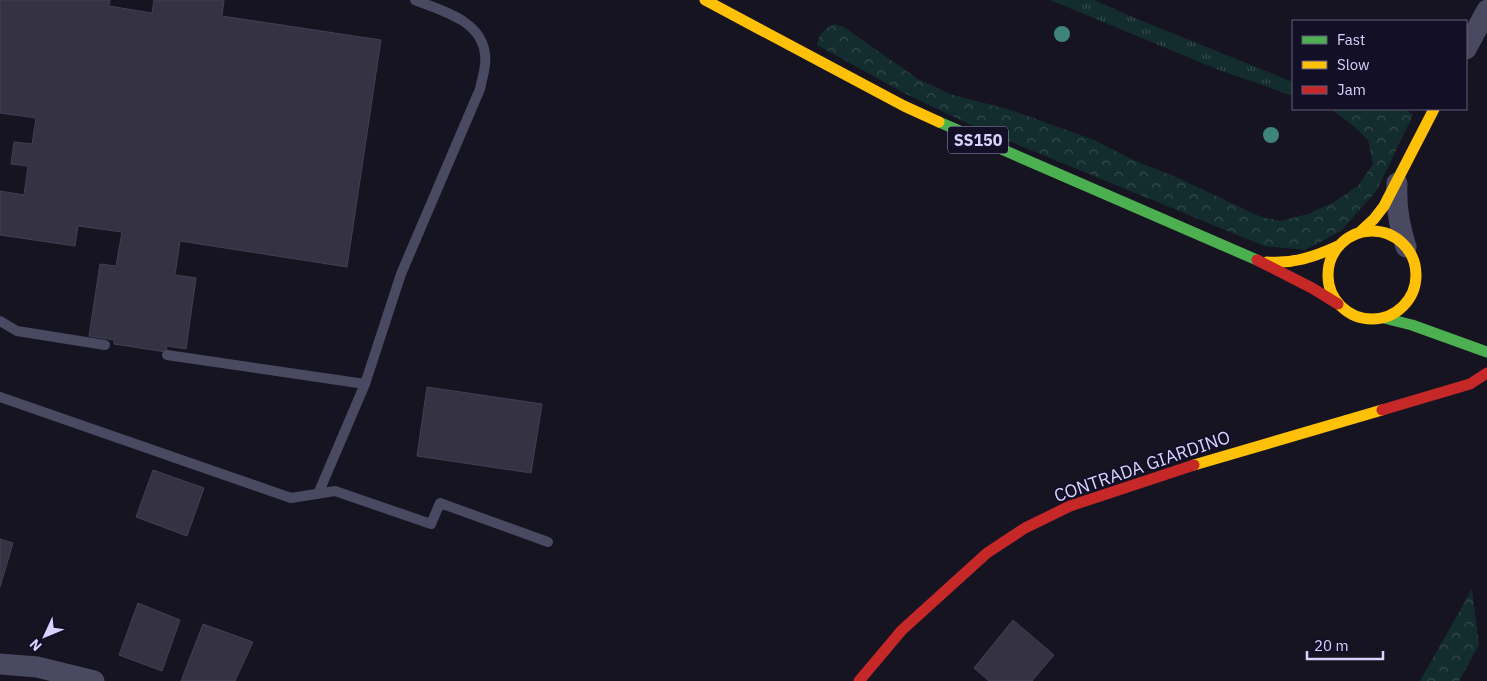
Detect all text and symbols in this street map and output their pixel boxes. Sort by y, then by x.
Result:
legend [1292,20,1467,110]
text: Fast [1337,30,1365,49]
text: Slow [1337,55,1370,74]
text: Jam [1337,80,1366,99]
road number: SS150 [948,126,1008,154]
street label: CONTRADA GIARDINO [1051,425,1233,507]
north arrow [20,611,70,661]
scale bar [1307,628,1383,660]
text: N [26,635,46,655]
text: 20 m [1314,636,1349,655]

